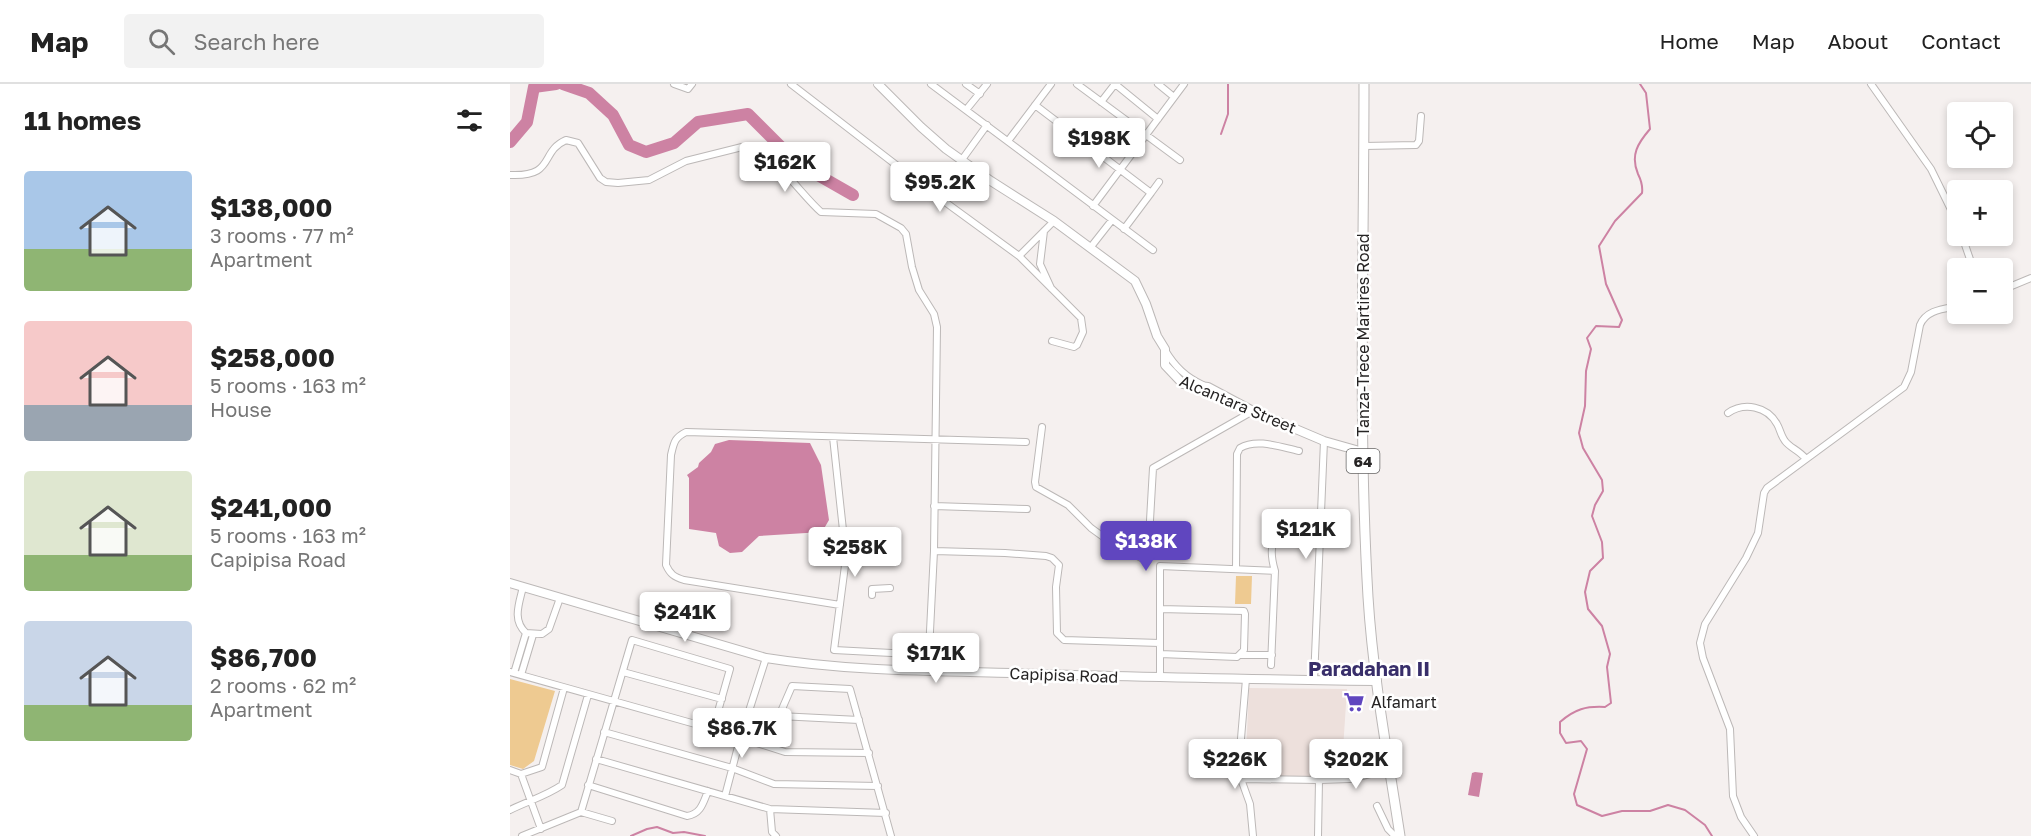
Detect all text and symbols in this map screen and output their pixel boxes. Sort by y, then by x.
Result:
search box [124,14,544,68]
text: Map [30,25,88,58]
icon: search [145,25,178,58]
text: Search here [193,28,319,55]
text: Home [1659,28,1719,54]
text: Map [1752,28,1795,54]
text: About [1828,28,1888,54]
text: Contact [1921,28,2001,54]
map controls [1947,102,2013,324]
button: locate [1947,102,2013,168]
icon: filters [453,104,486,137]
text: 11 homes [24,105,141,136]
pin: $198K [1057,118,1141,169]
text: $198K [1067,125,1131,149]
pin: $162K [743,142,827,193]
text: $162K [753,149,817,173]
pin: $95.2K [891,162,989,213]
text: $95.2K [904,169,976,193]
button: + [1947,180,2013,246]
text: $138,000 [210,192,332,223]
icon: home [72,195,144,267]
text: 3 rooms · 77 m² [210,223,354,247]
street label: Tanza-Trece Martires Road [1353,233,1373,437]
text: Apartment [210,247,313,271]
button: − [1947,258,2013,324]
text: $258,000 [210,342,335,373]
icon: home [72,345,144,417]
street label: Alcantara Street [1177,370,1299,438]
text: 5 rooms · 163 m² [210,373,366,397]
text: House [210,397,272,421]
road number: 64 [1346,449,1380,473]
text: $241,000 [210,492,332,523]
icon: home [72,495,144,567]
pin: $121K [1264,509,1348,560]
text: $121K [1276,516,1336,540]
pin: $138K [1104,521,1188,572]
text: 5 rooms · 163 m² [210,523,366,547]
pin: $258K [813,527,897,578]
text: $138K [1114,528,1178,552]
text: $258K [822,534,888,558]
text: Capipisa Road [210,547,346,571]
pin: $241K [643,592,727,643]
text: $241K [654,599,716,623]
pin: $171K [894,633,978,684]
text: $171K [906,640,966,664]
text: $86,700 [210,642,317,673]
icon: home [72,645,144,717]
district label: Paradahan II [1308,656,1430,680]
street label: Capipisa Road [1009,663,1119,687]
text: 2 rooms · 62 m² [210,673,356,697]
supermarket icon: Alfamart [1342,690,1366,714]
place label: Alfamart [1371,692,1437,712]
text: Apartment [210,697,313,721]
pin: $86.7K [693,708,791,759]
text: $86.7K [707,715,777,739]
pin: $226K [1193,739,1277,790]
pin: $202K [1314,739,1398,790]
text: $226K [1203,746,1268,770]
text: $202K [1323,746,1389,770]

